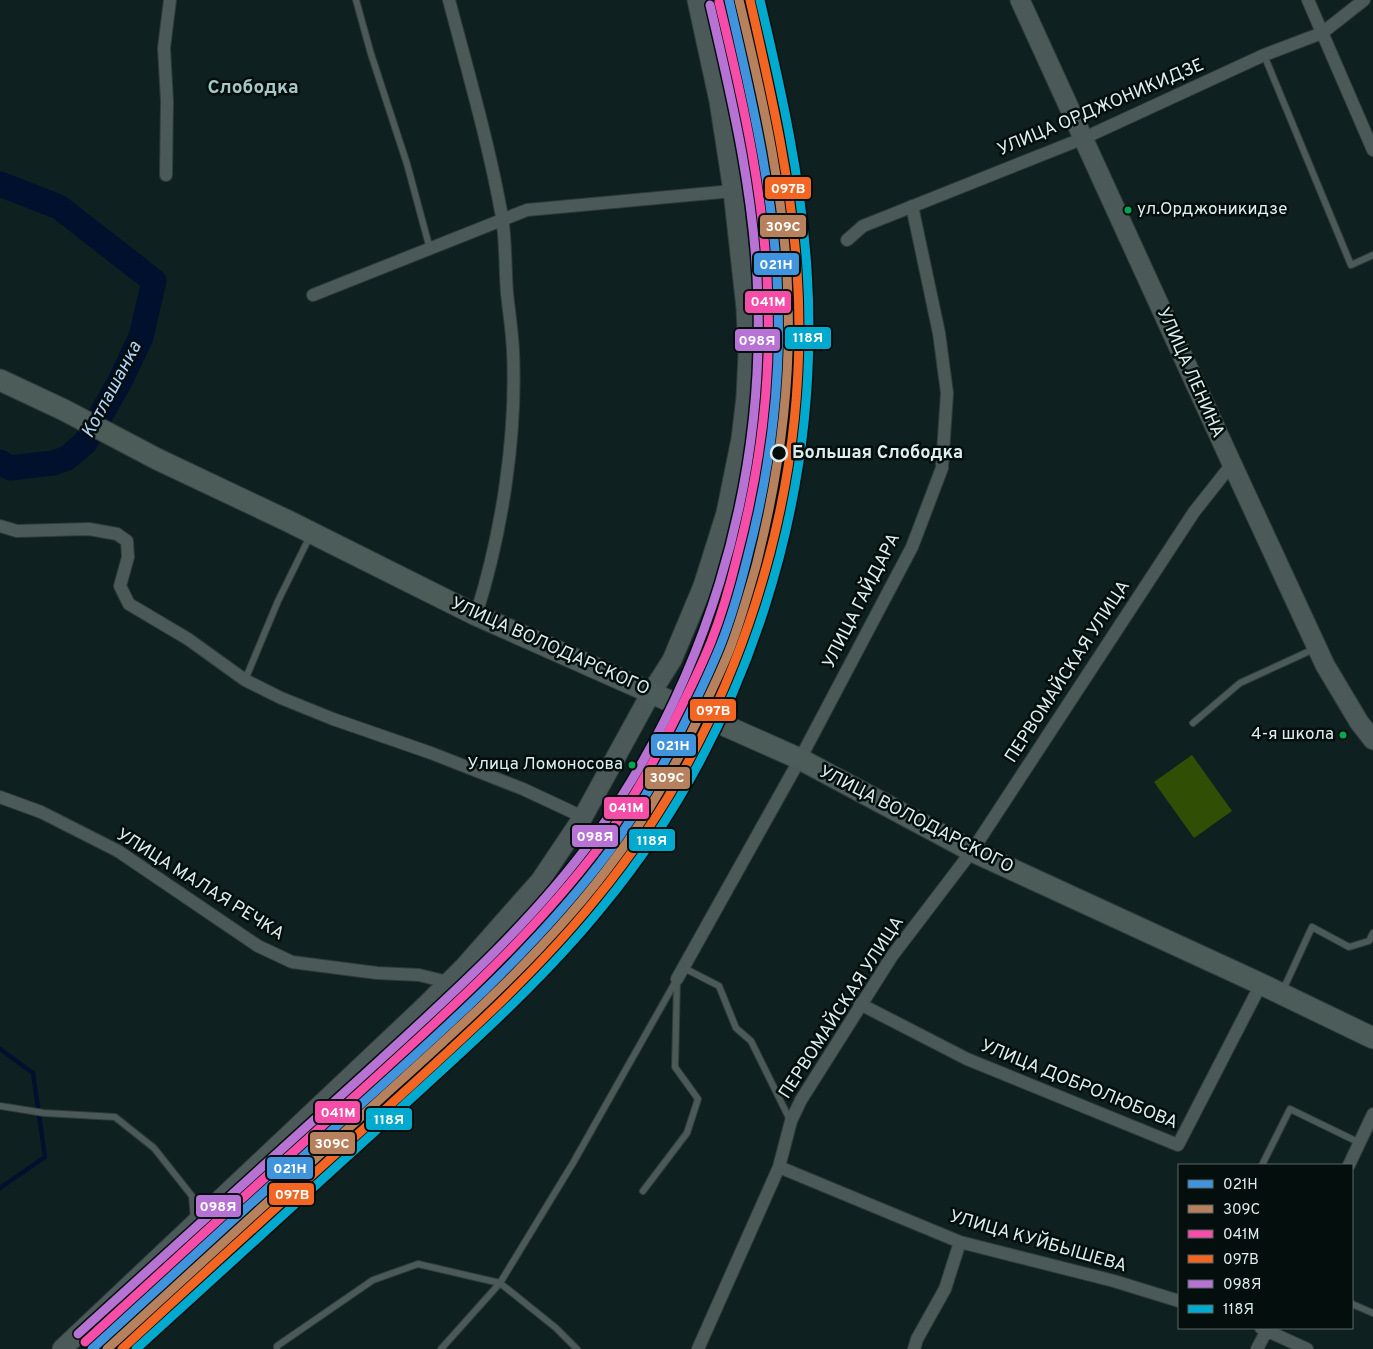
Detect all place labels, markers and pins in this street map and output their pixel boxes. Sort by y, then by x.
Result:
place label: ул.Орджоникидзе [1137,199,1287,221]
marker: ул.Орджоникидзе [1123,205,1133,215]
place label: Большая Слободка [792,442,963,465]
marker: Большая Слободка [770,444,788,462]
place label: 4-я школа [1251,724,1334,746]
marker: 4-я школа [1338,730,1348,740]
place label: Улица Ломоносова [467,754,623,776]
marker: Улица Ломоносова [627,760,637,770]

